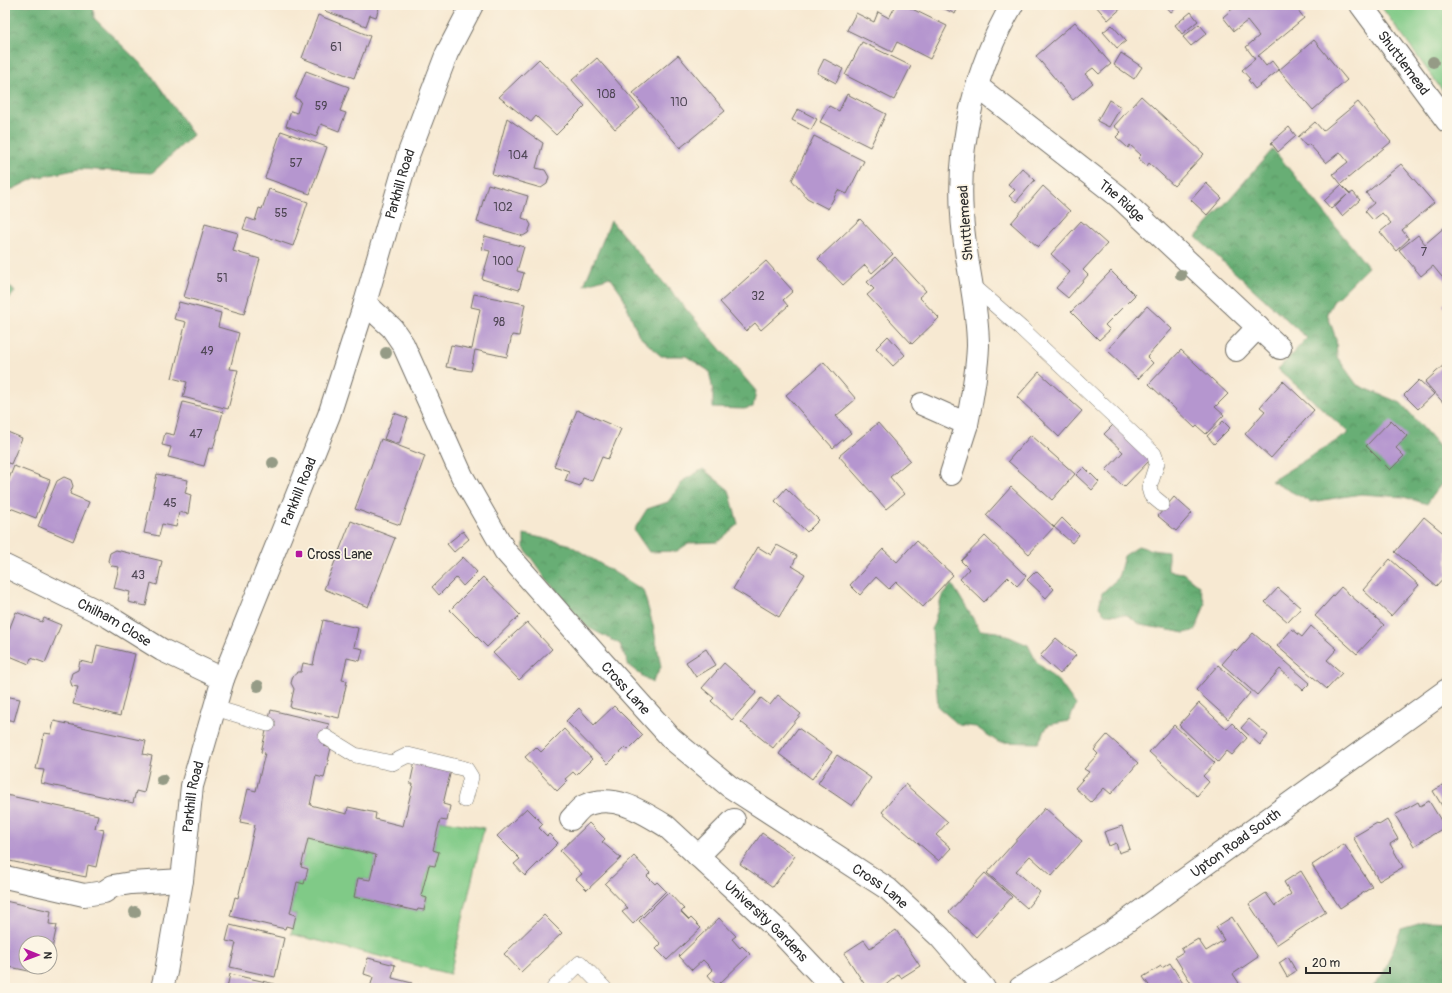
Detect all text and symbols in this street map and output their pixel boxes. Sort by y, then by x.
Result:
street label: Shuttlemead [1374,28,1433,99]
house number: 61 [330,40,342,55]
house number: 108 [597,87,615,102]
house number: 110 [670,95,688,110]
house number: 59 [315,99,327,114]
street label: Parkhill Road [382,146,419,221]
house number: 104 [508,148,528,163]
house number: 57 [290,156,303,171]
street label: The Ridge [1095,176,1148,226]
street label: Shuttlemead [954,184,977,261]
house number: 102 [493,200,513,215]
house number: 55 [274,206,288,221]
house number: 7 [1421,245,1428,260]
house number: 100 [492,254,514,269]
house number: 51 [216,271,228,286]
house number: 32 [751,289,765,304]
house number: 98 [493,315,505,330]
house number: 49 [200,344,214,359]
house number: 47 [189,427,203,442]
street label: Parkhill Road [277,455,320,528]
house number: 45 [163,496,177,511]
place label: Cross Lane [307,546,372,563]
marker: Cross Lane [294,549,304,559]
house number: 43 [131,568,145,583]
street label: Chilham Close [74,595,154,650]
street label: Cross Lane [597,658,654,718]
street label: Parkhill Road [179,759,208,833]
street label: Upton Road South [1187,805,1284,881]
street label: Cross Lane [849,860,912,912]
street label: University Gardens [721,877,812,966]
north arrow [18,935,58,975]
scale bar [1306,949,1390,975]
text: N [41,951,54,960]
text: 20 m [1312,956,1341,971]

